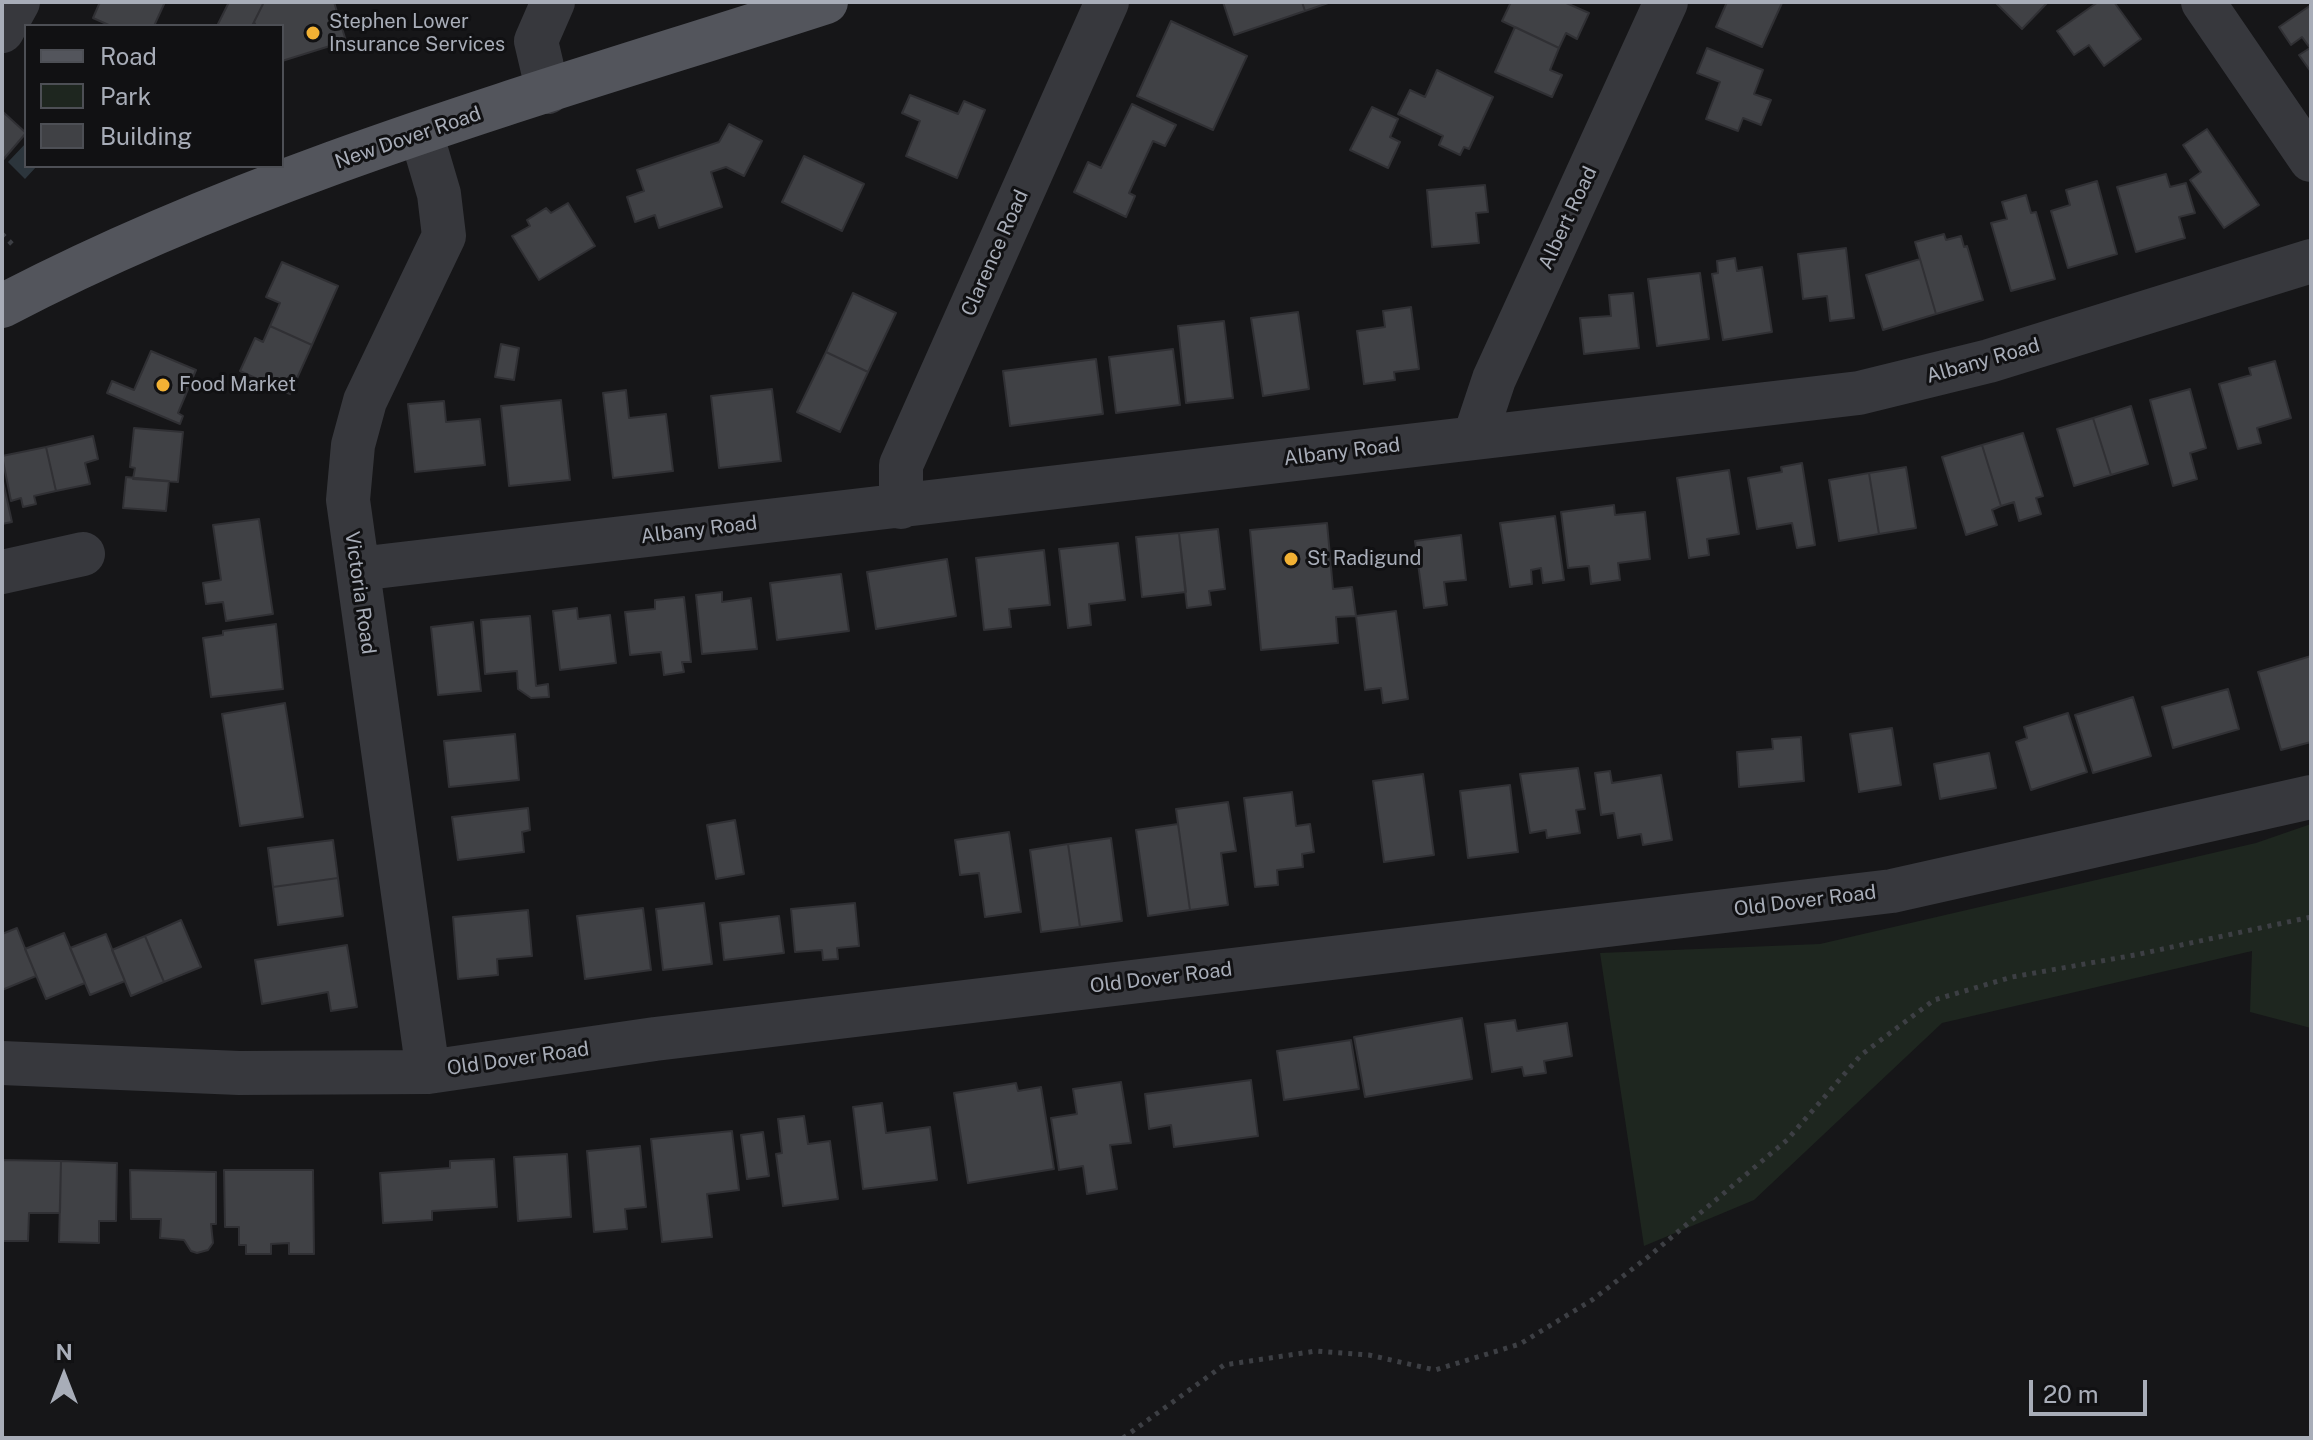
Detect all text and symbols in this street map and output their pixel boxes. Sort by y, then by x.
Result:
place label: Stephen Lower Insurance Services [329,10,505,57]
legend [24,24,284,168]
marker: Stephen Lower Insurance Services [304,24,322,42]
text: Road [100,42,157,70]
text: Park [100,82,151,110]
street label: New Dover Road [332,102,484,174]
text: Building [100,122,192,150]
street label: Albert Road [1534,163,1602,273]
street label: Clarence Road [956,186,1034,320]
street label: Albany Road [1923,333,2043,389]
place label: Food Market [179,373,296,397]
marker: Food Market [154,376,172,394]
street label: Albany Road [1282,433,1402,471]
street label: Albany Road [639,511,759,549]
street label: Victoria Road [340,530,380,656]
place label: St Radigund [1307,547,1421,571]
marker: St Radigund [1282,550,1300,568]
street label: Old Dover Road [1733,880,1877,922]
street label: Old Dover Road [1089,957,1233,999]
street label: Old Dover Road [445,1037,591,1081]
north arrow [24,1336,104,1416]
text: N [55,1339,73,1365]
scale bar [2033,1364,2151,1414]
text: 20 m [2043,1380,2099,1408]

